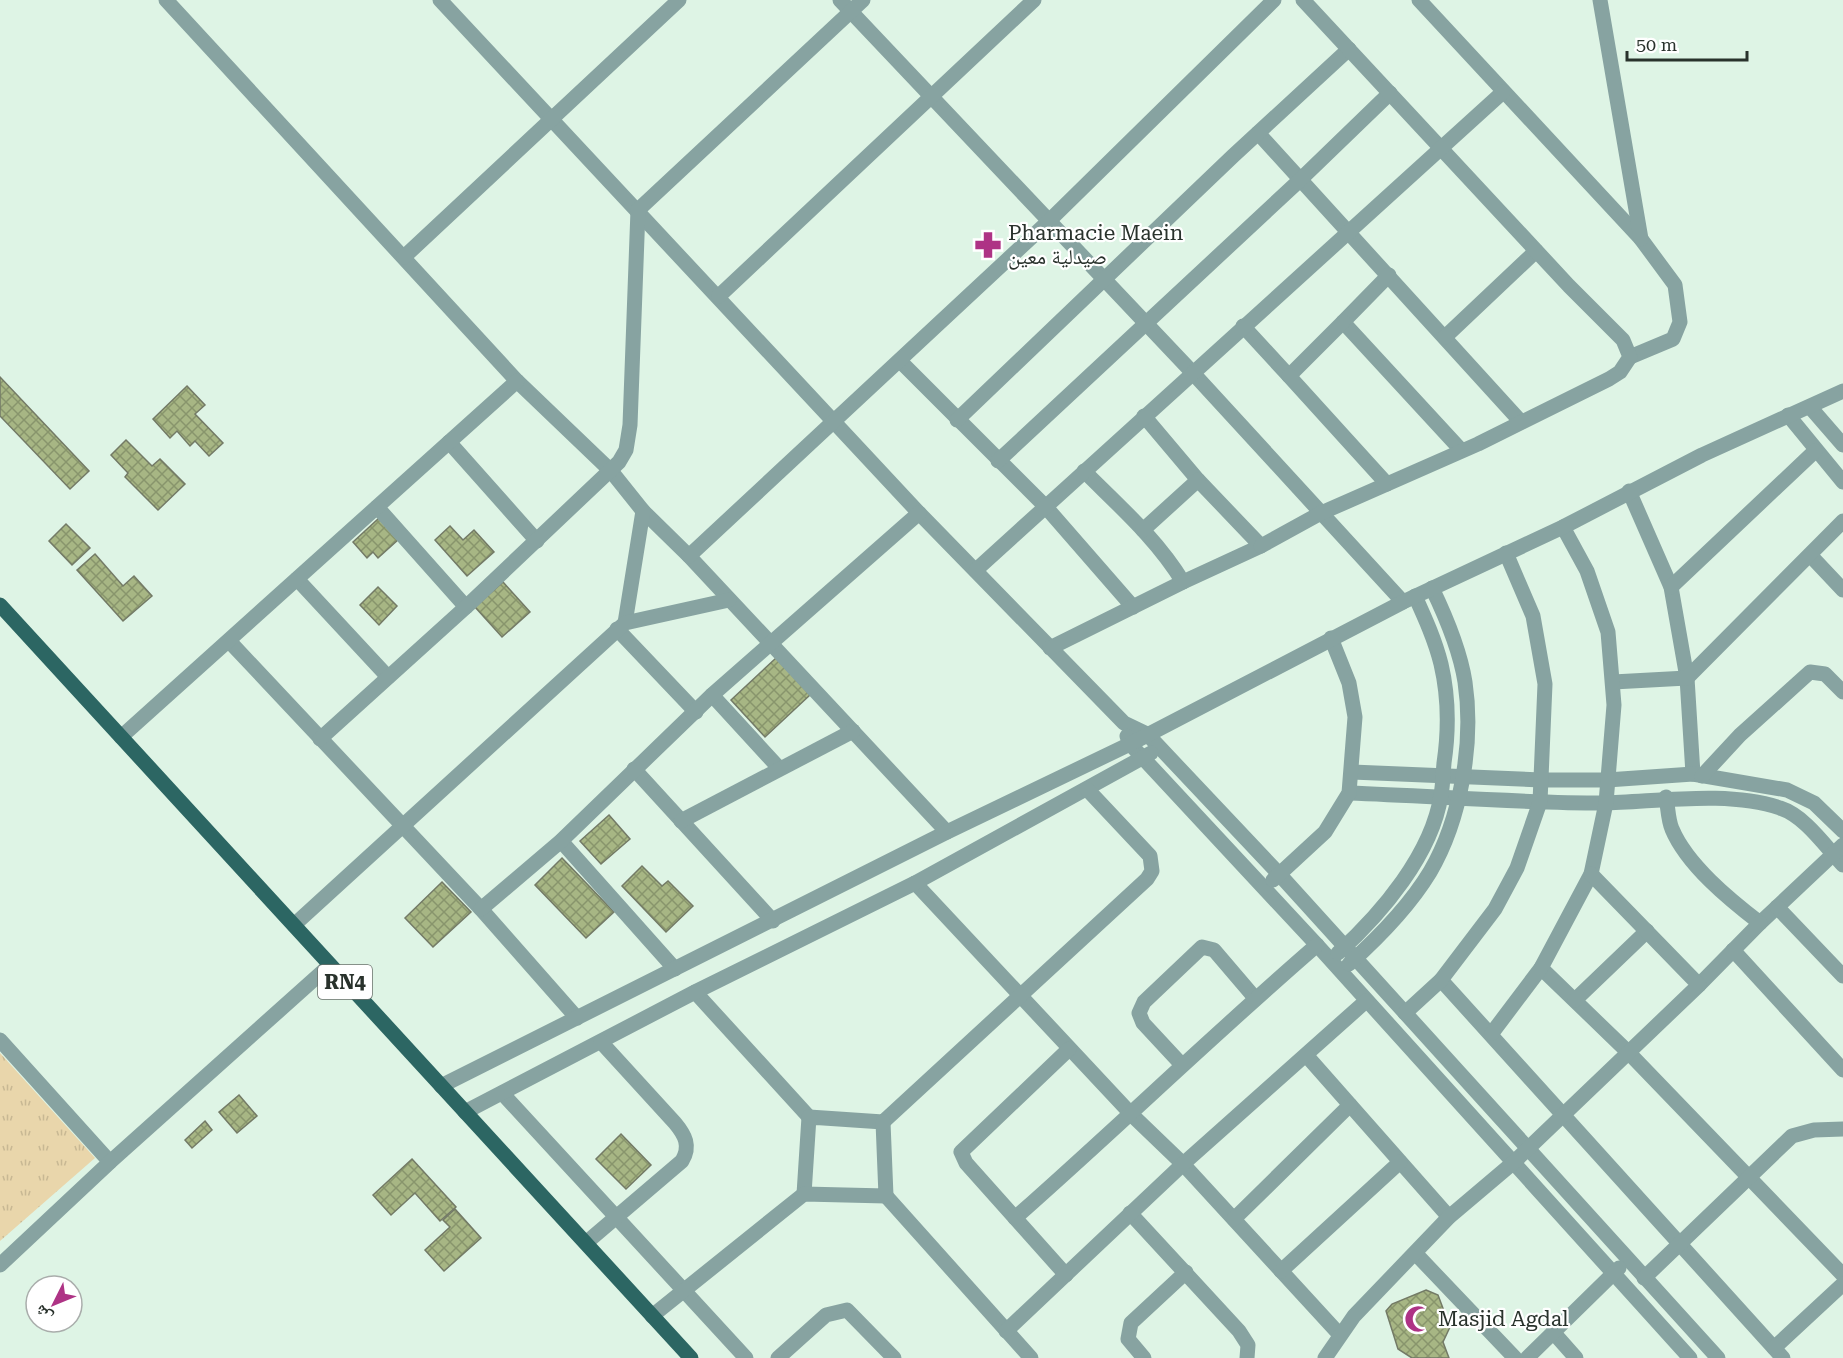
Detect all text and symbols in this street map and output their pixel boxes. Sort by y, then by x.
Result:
scale bar [1627,24,1747,62]
text: 50 m [1636,34,1677,55]
place label: Pharmacie Maein صيدلية معين [1008,221,1184,270]
pharmacy icon: Pharmacie Maein صيدلية معين [973,230,1003,260]
road number: RN4 [318,965,372,999]
north arrow [24,1274,84,1334]
text: ش [31,1301,56,1327]
mosque icon: Masjid Agdal [1403,1304,1433,1334]
place label: Masjid Agdal [1438,1307,1569,1331]

